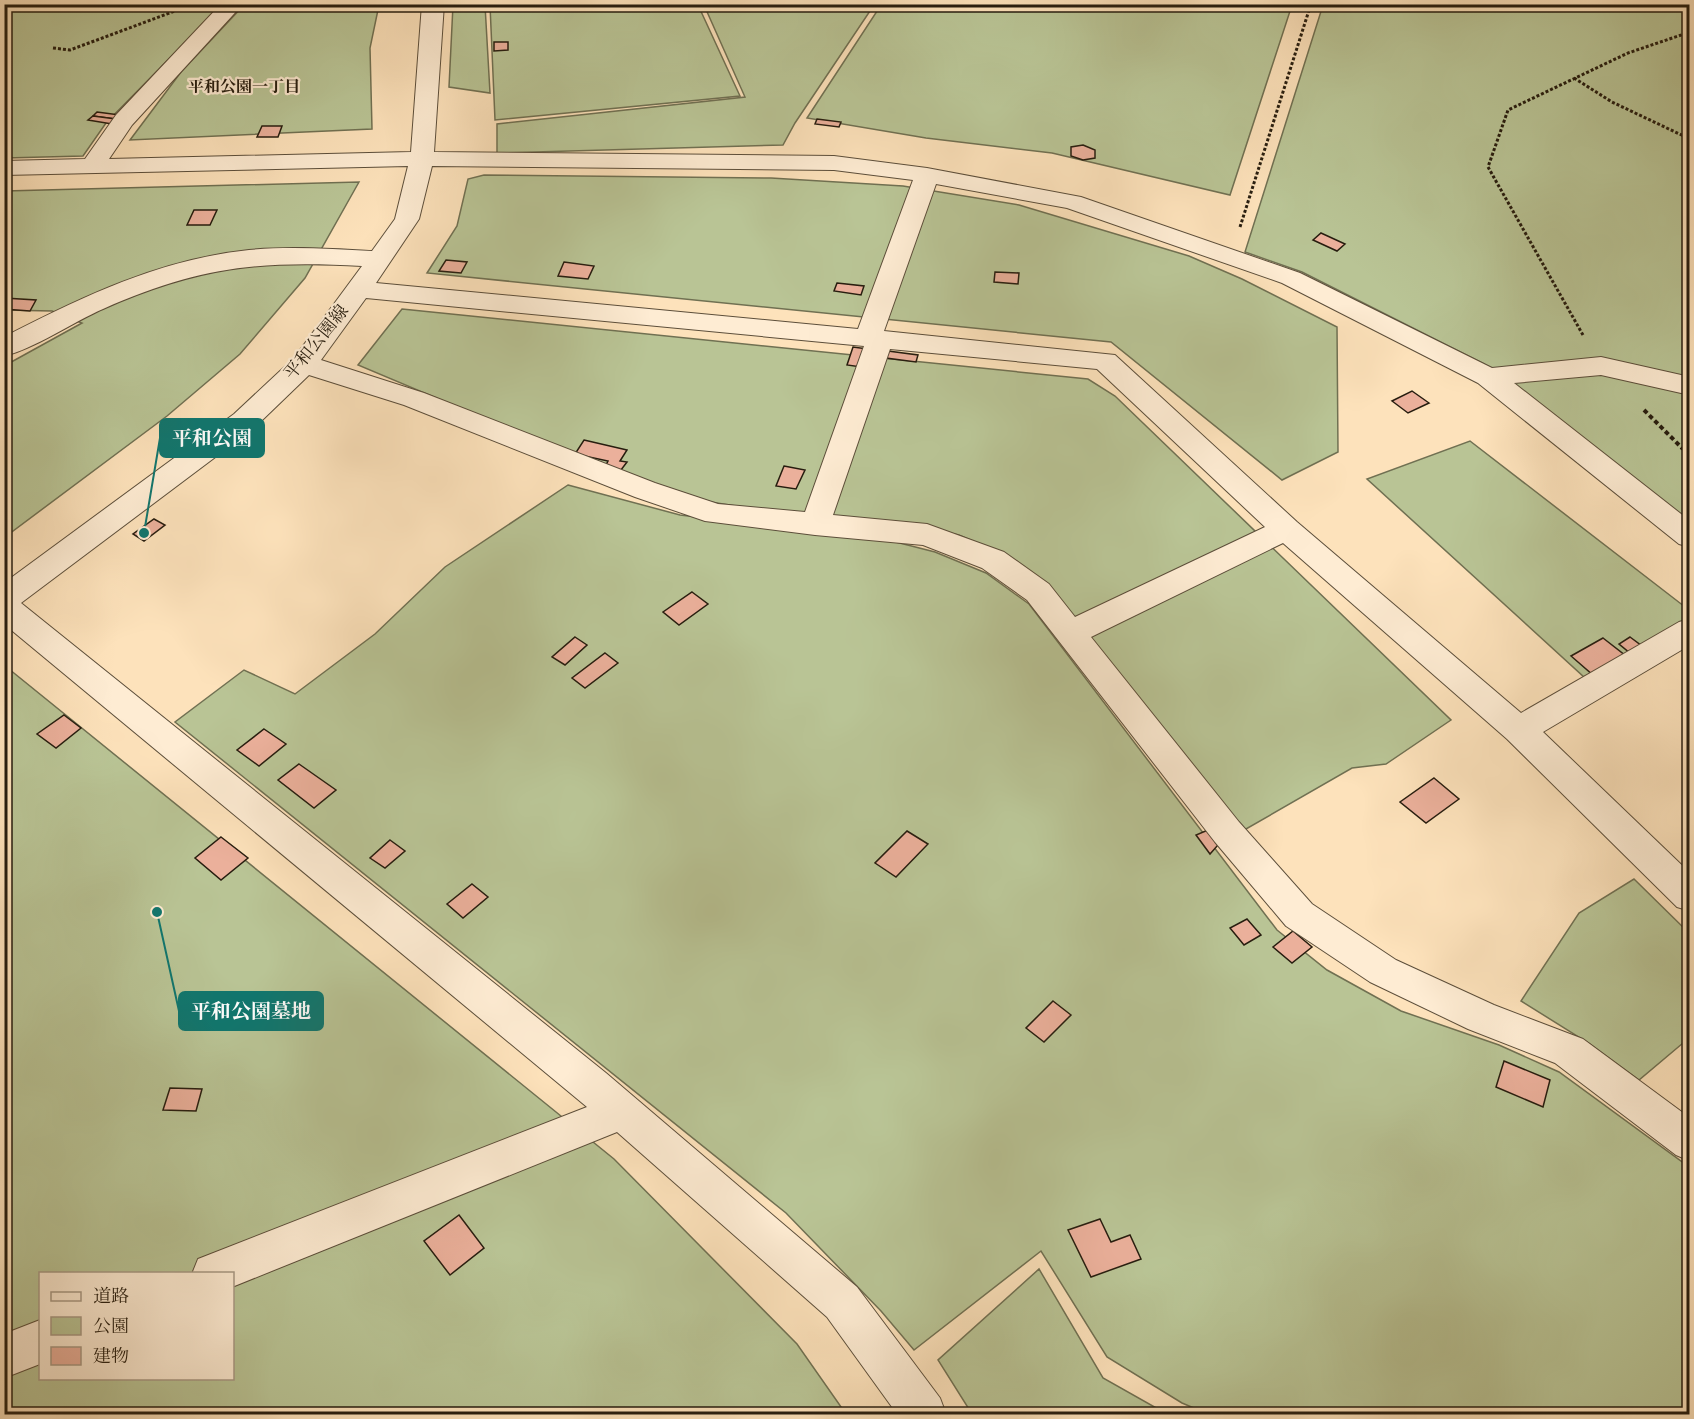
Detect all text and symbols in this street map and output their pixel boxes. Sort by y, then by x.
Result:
district label: 平和公園一丁目 [188,78,300,98]
street label: 平和公園線 [280,301,354,385]
callout: 平和公園 [160,419,264,457]
text: 平和公園 [172,427,252,452]
callout: 平和公園墓地 [179,992,323,1030]
text: 平和公園墓地 [191,1000,311,1025]
legend [39,1272,234,1380]
text: 道路 [93,1286,129,1309]
text: 公園 [93,1316,129,1339]
text: 建物 [93,1346,129,1369]

